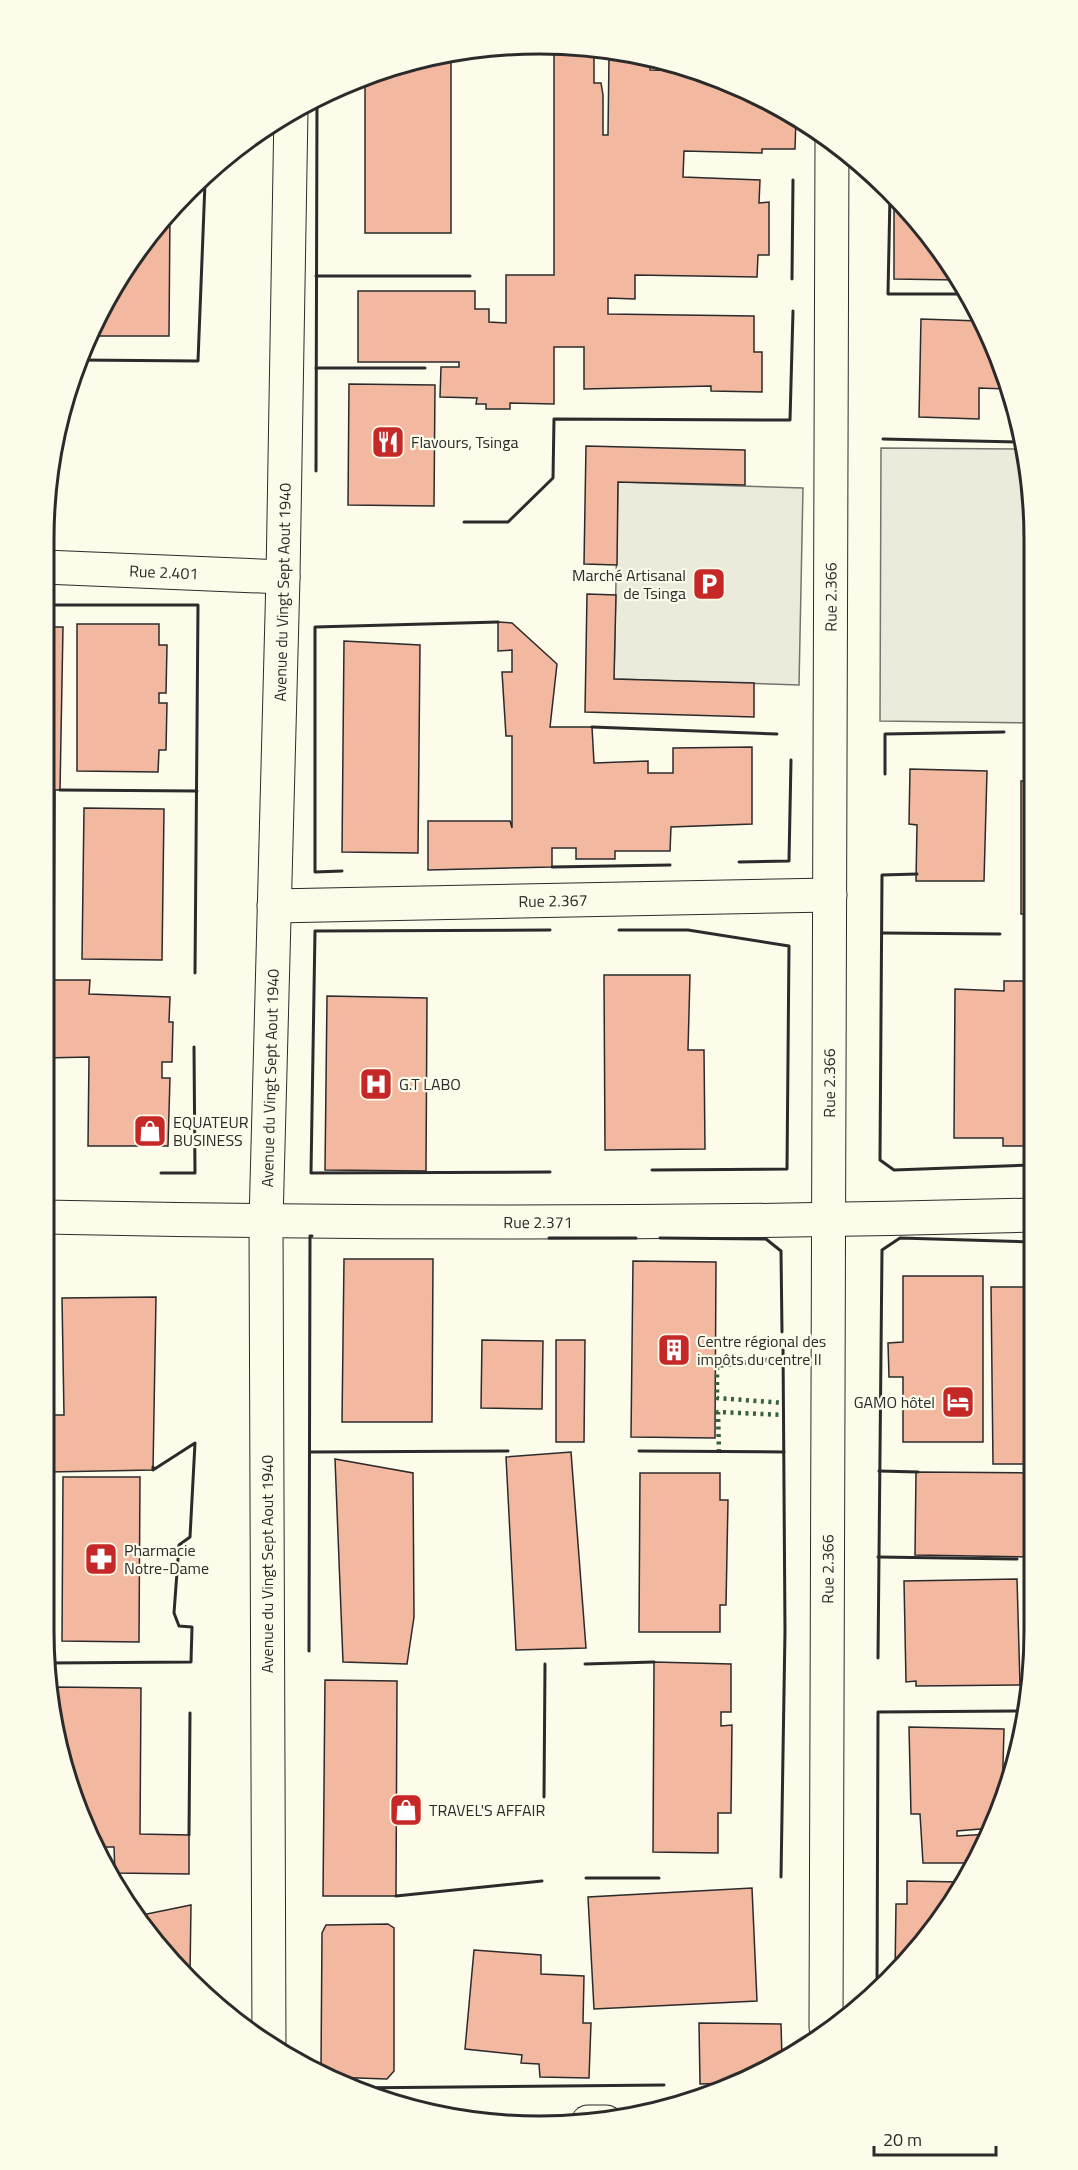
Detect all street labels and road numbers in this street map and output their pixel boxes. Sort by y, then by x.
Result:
street label: Avenue du Vingt Sept Aout 1940 [268,483,297,702]
street label: Rue 2.401 [129,559,199,585]
street label: Rue 2.366 [818,562,843,632]
street label: Rue 2.367 [518,888,588,913]
street label: Avenue du Vingt Sept Aout 1940 [255,968,285,1188]
street label: Rue 2.366 [817,1048,841,1118]
street label: Rue 2.371 [503,1210,573,1234]
street label: Avenue du Vingt Sept Aout 1940 [255,1455,279,1673]
street label: Rue 2.366 [815,1534,840,1604]

